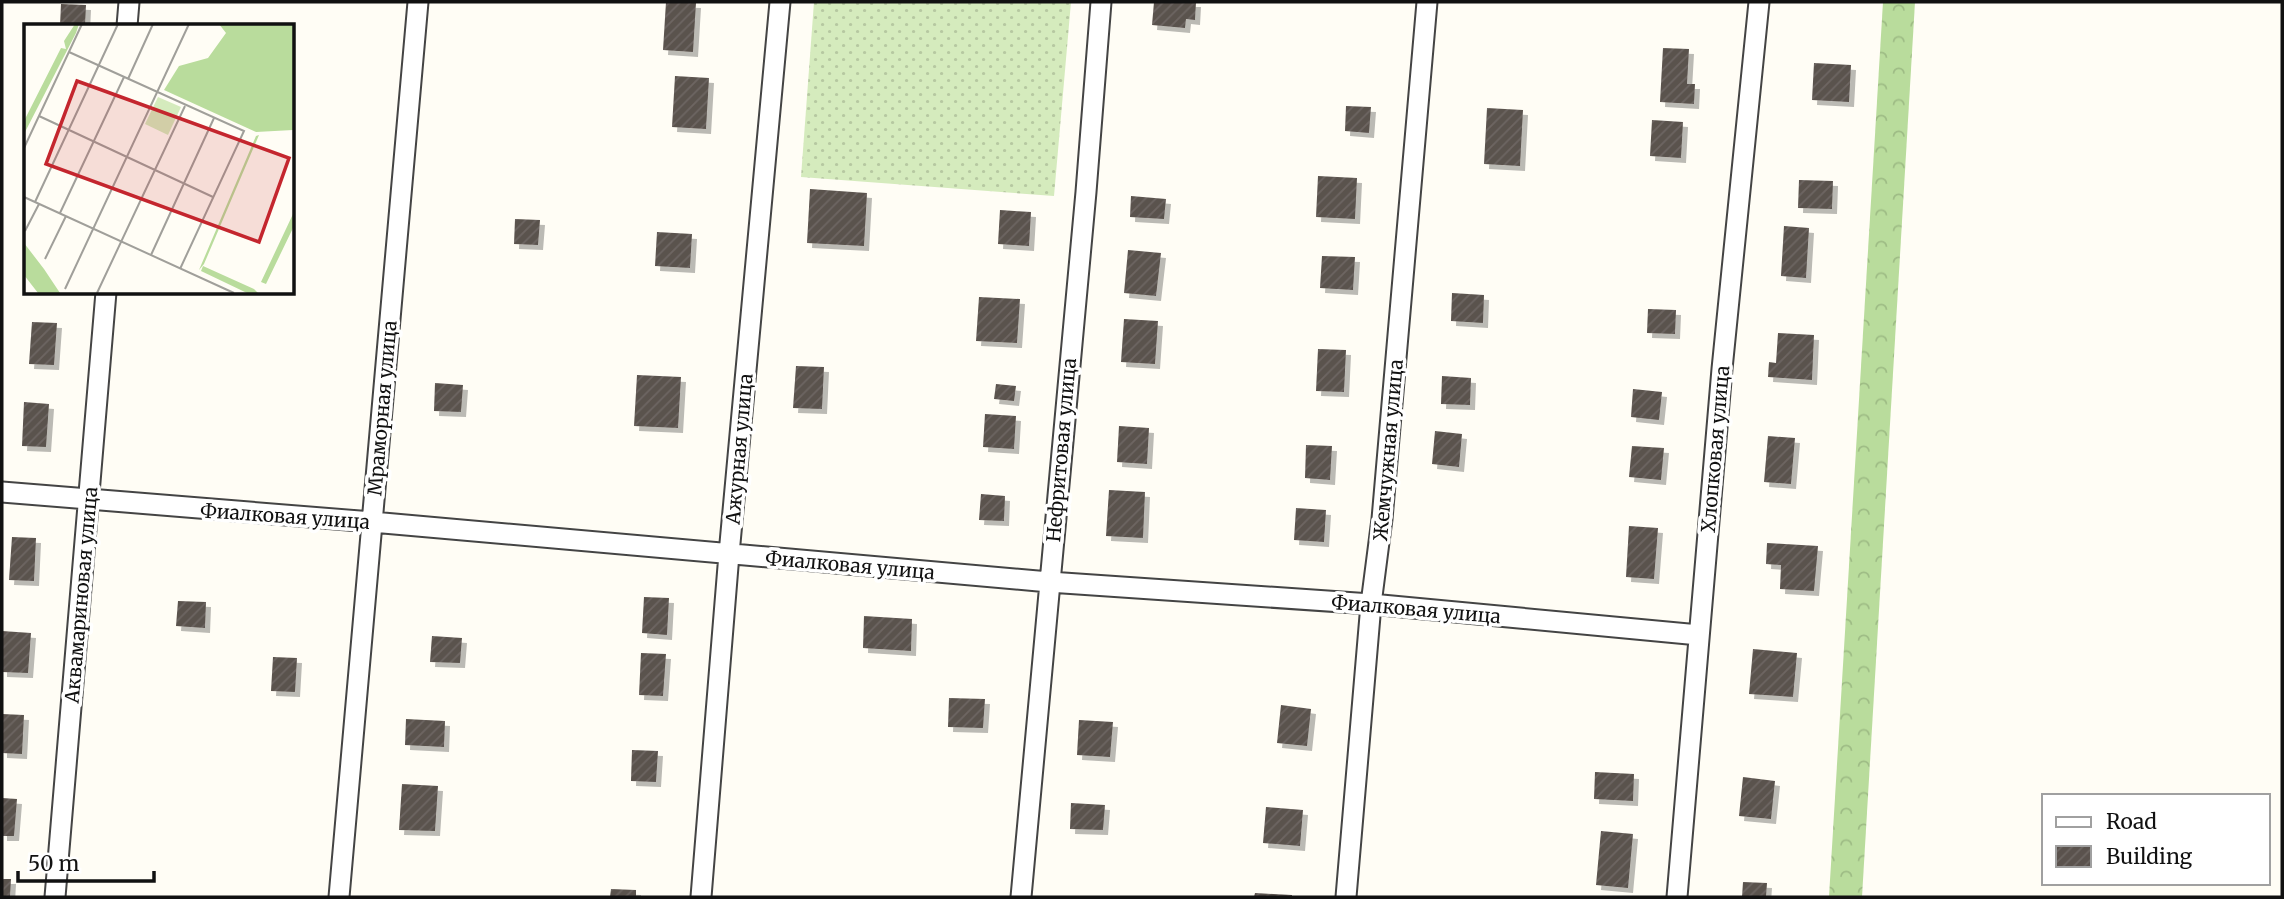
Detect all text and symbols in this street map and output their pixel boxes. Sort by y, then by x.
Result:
inset map [24,24,294,294]
street label: Мраморная улица [362,319,402,497]
street label: Нефритовая улица [1041,357,1081,543]
street label: Жемчужная улица [1368,358,1408,542]
street label: Хлопковая улица [1696,365,1734,533]
street label: Ажурная улица [720,373,758,526]
street label: Аквамариновая улица [59,486,102,705]
street label: Фиалковая улица [199,498,371,534]
street label: Фиалковая улица [764,546,936,584]
street label: Фиалковая улица [1330,590,1502,628]
legend [2042,794,2270,885]
text: Road [2106,808,2157,835]
scale bar [18,839,154,883]
text: Building [2106,843,2193,870]
text: 50 m [28,850,79,877]

